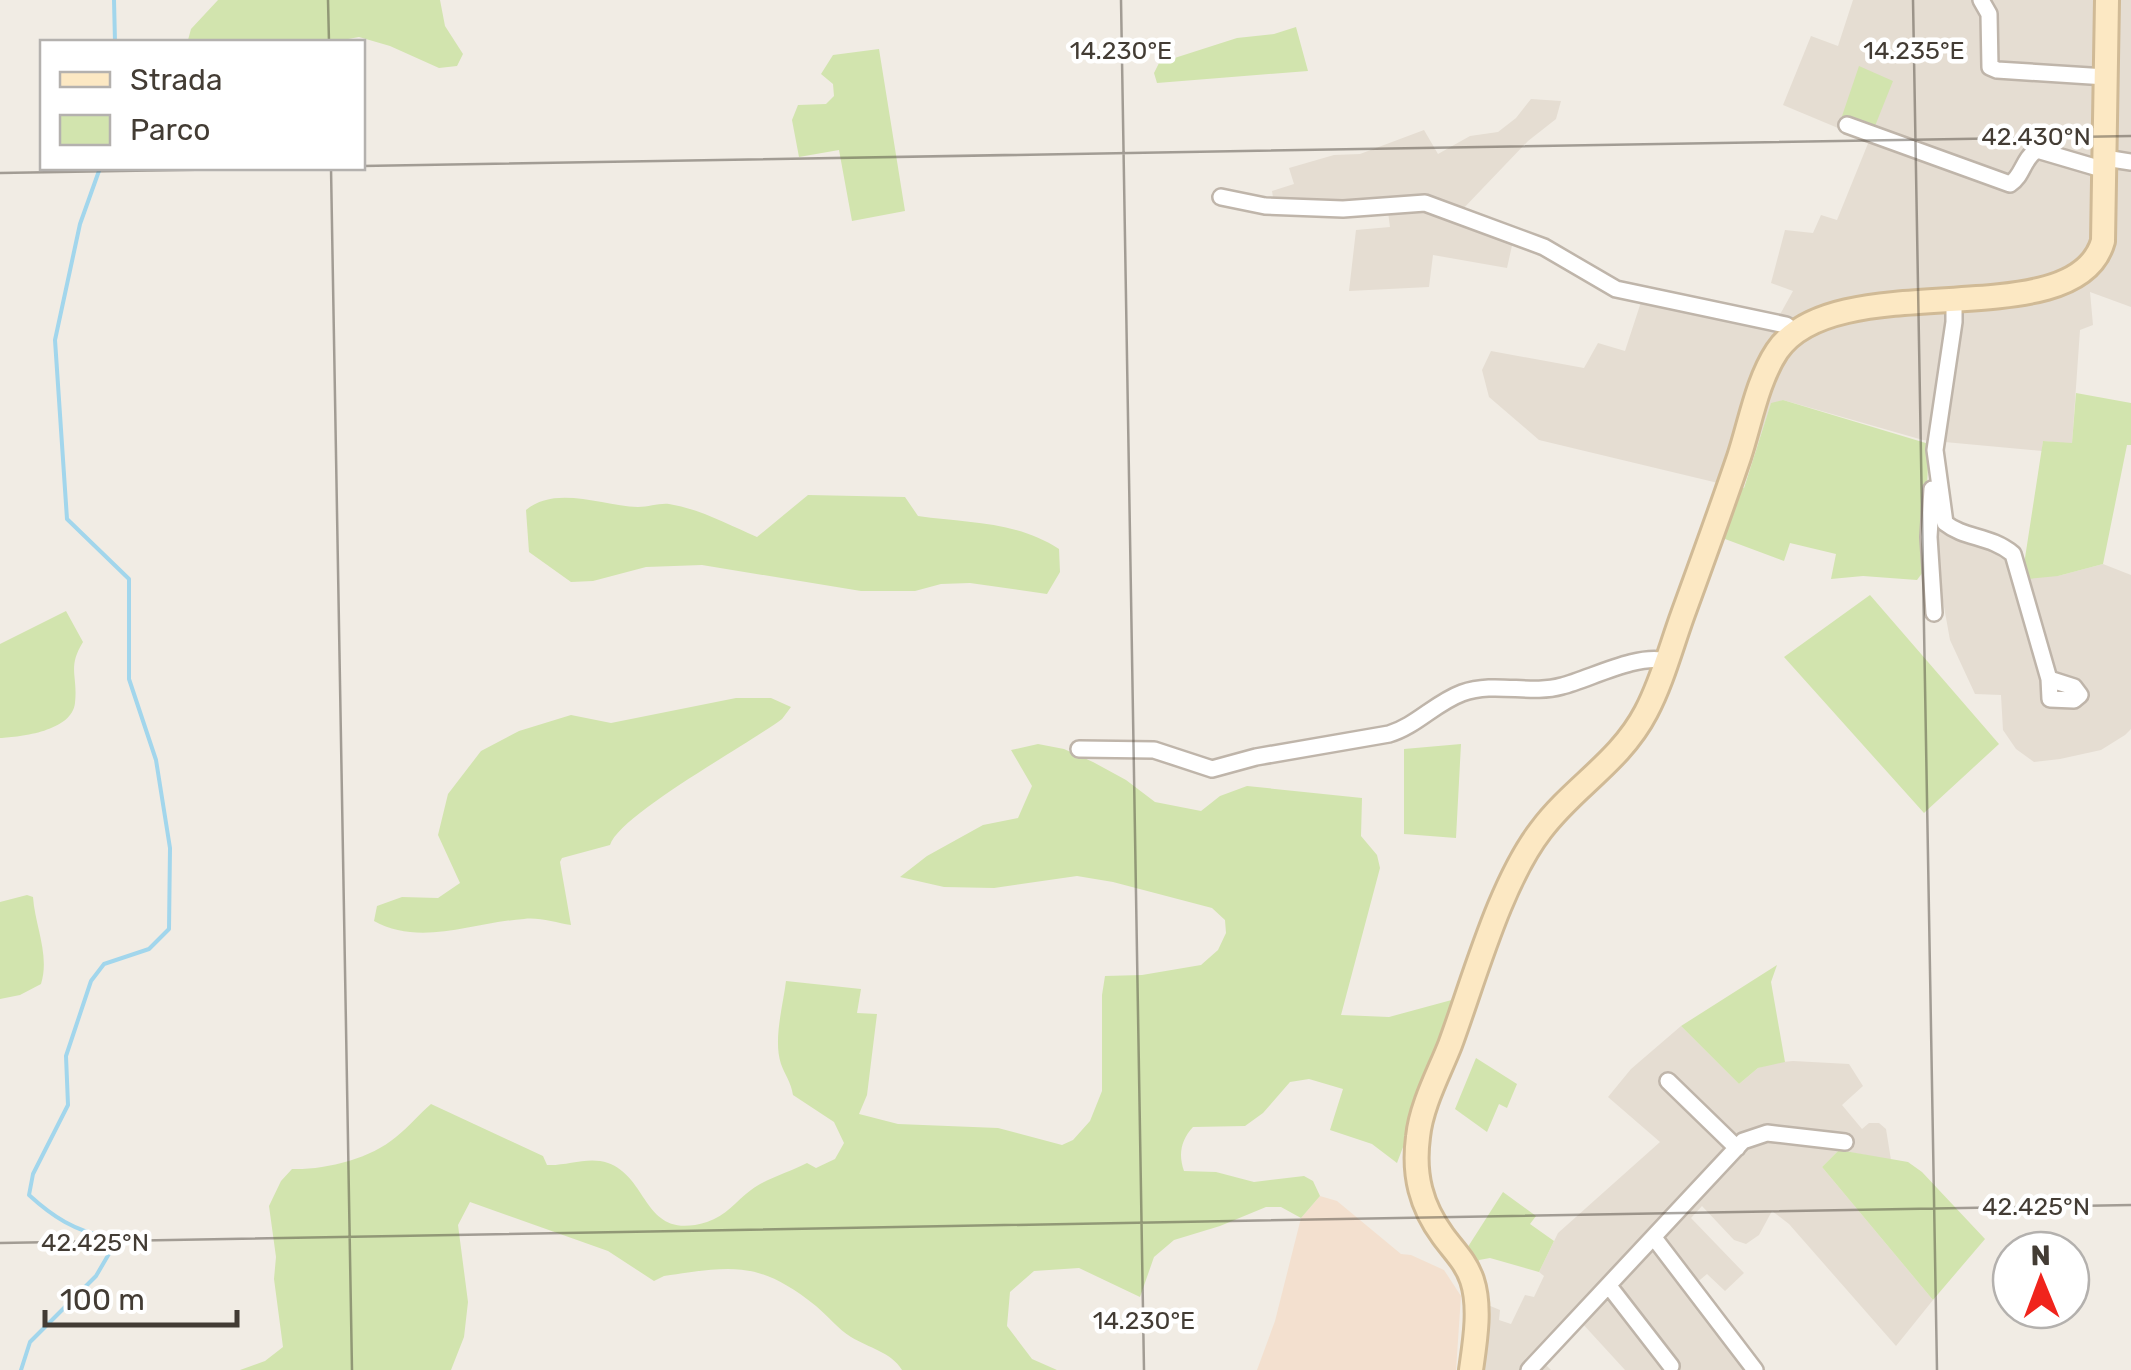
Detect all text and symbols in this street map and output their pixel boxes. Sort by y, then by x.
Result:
text: 14.230°E [1070,36,1172,65]
text: 14.235°E [1863,36,1965,65]
legend [40,40,365,170]
text: Strada [130,62,223,98]
text: Parco [130,112,210,148]
text: 42.430°N [1981,122,2091,151]
text: 42.425°N [1982,1192,2090,1221]
text: 42.425°N [41,1228,149,1257]
north arrow [1991,1230,2091,1330]
text: N [2030,1239,2051,1272]
scale bar [45,1265,238,1327]
text: 100 m [60,1282,145,1318]
text: 14.230°E [1093,1306,1195,1335]

